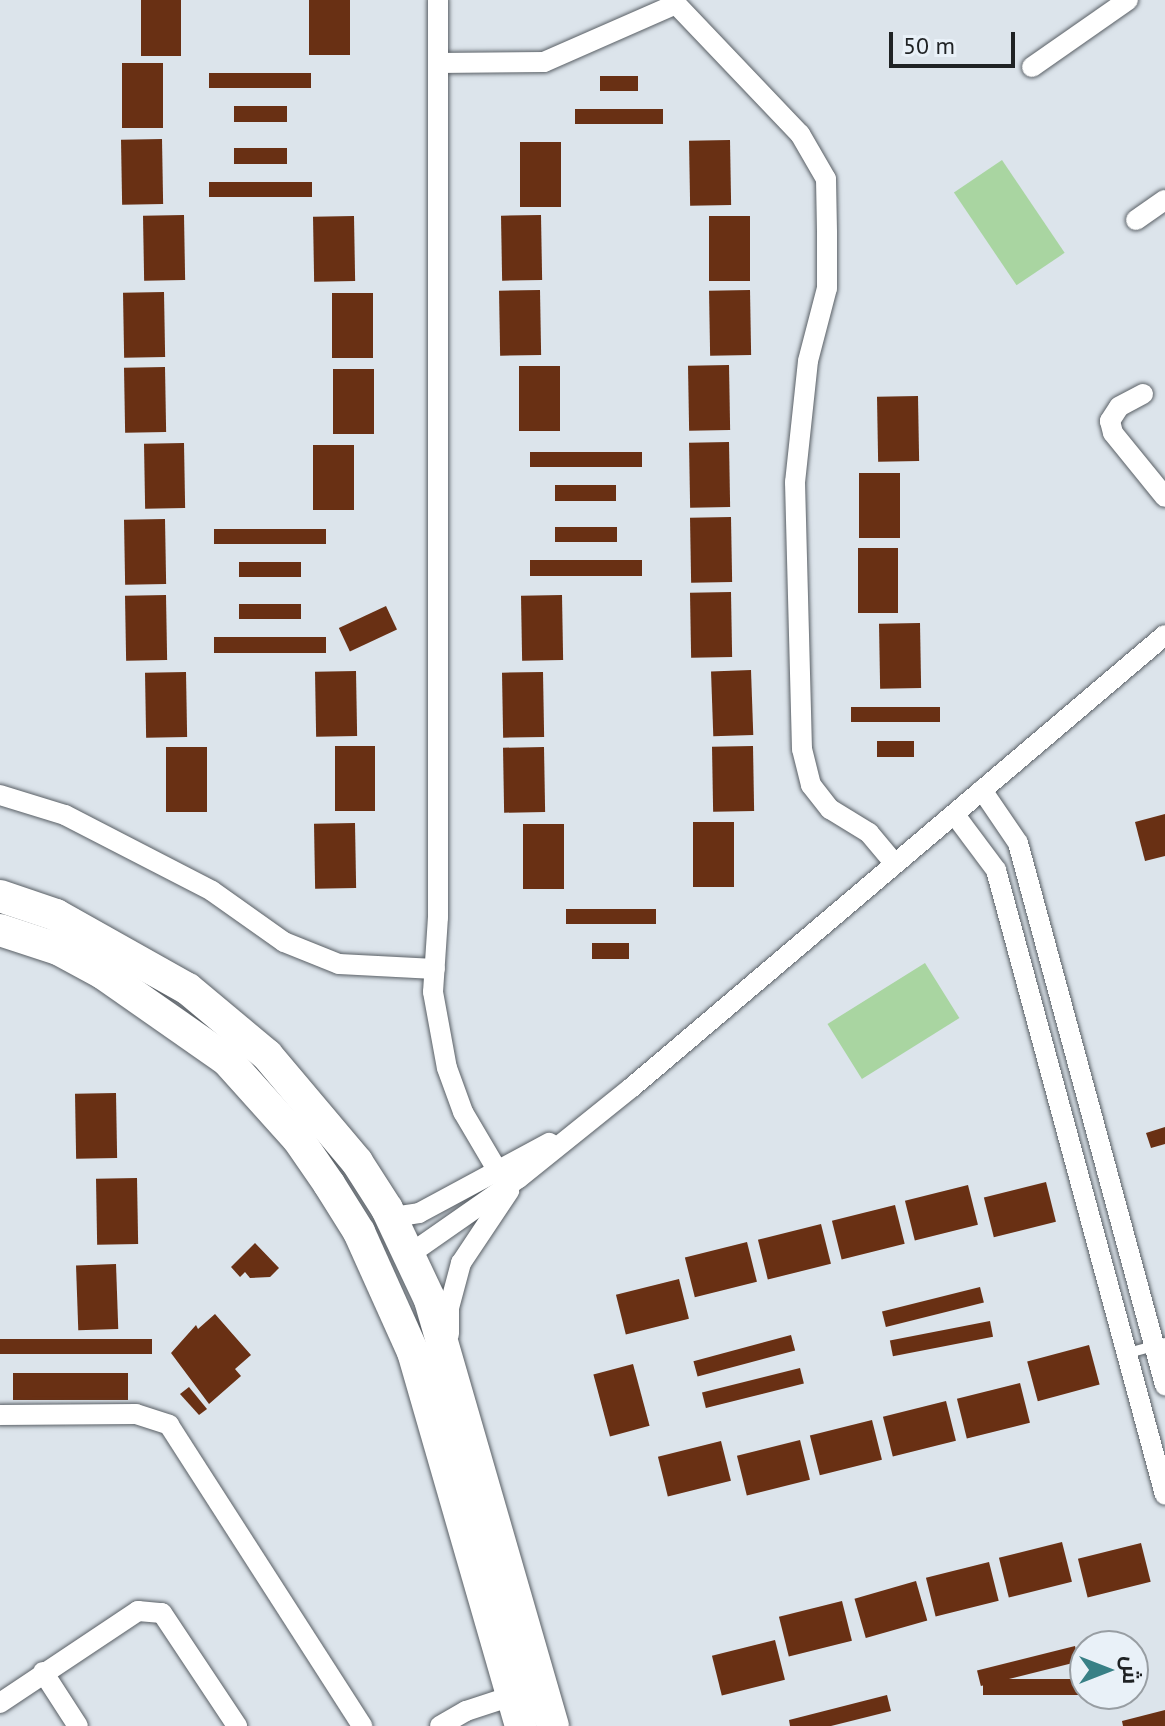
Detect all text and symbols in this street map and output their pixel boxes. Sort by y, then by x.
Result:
scale bar [893,16,1019,66]
text: 50 m [903,30,955,61]
north arrow [1069,1630,1149,1710]
text: ش [1117,1656,1145,1684]

